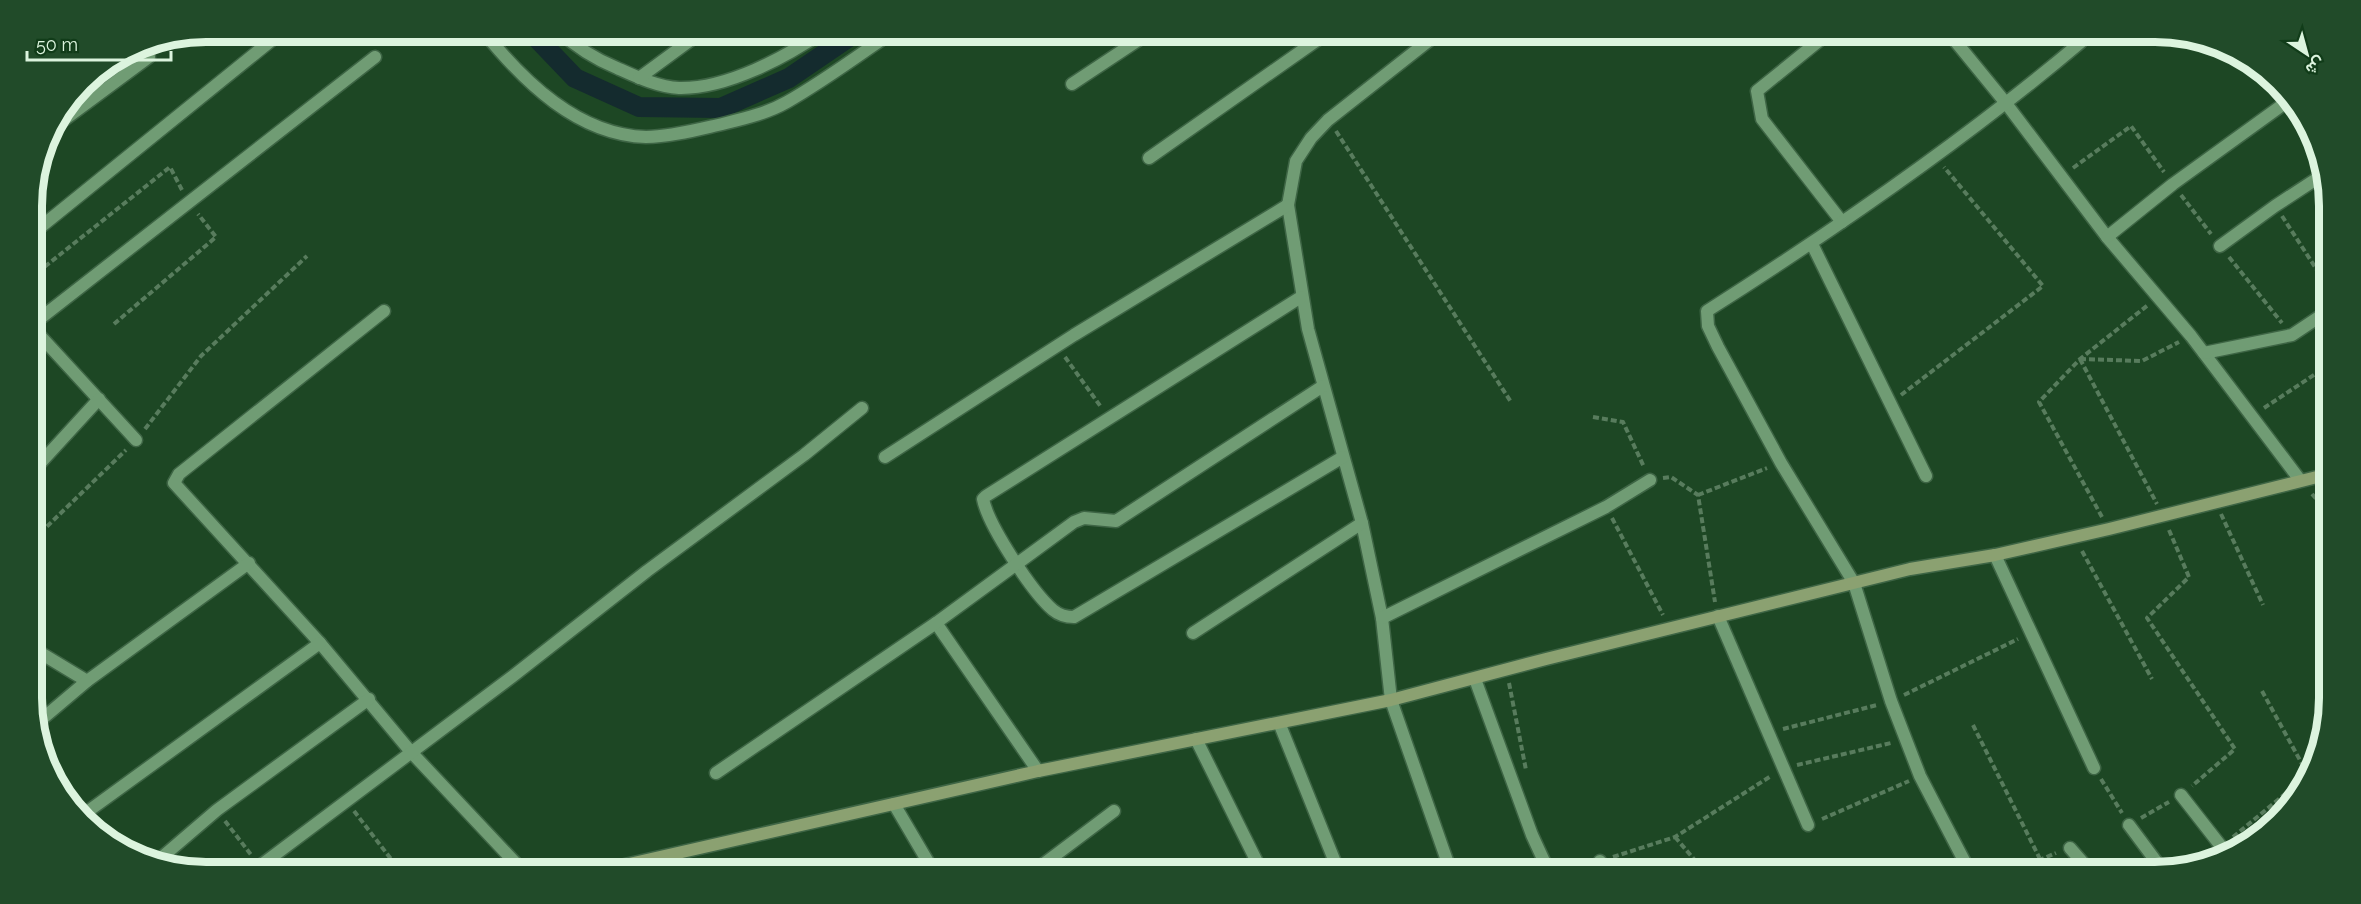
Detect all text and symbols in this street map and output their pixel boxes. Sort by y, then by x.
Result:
scale bar [27,24,171,62]
north arrow [2277,24,2337,84]
text: 50 m [36,34,78,55]
text: ش [2302,52,2329,79]

